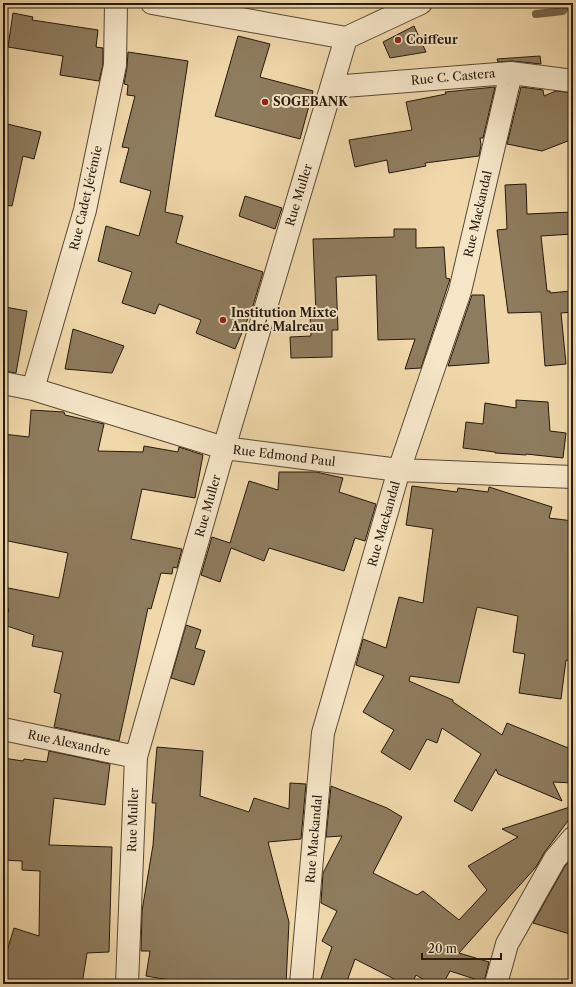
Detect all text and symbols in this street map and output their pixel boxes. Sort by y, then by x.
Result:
place label: Coiffeur [406,32,458,47]
marker: Coiffeur [393,35,403,45]
street label: Rue C. Castera [410,65,496,88]
place label: SOGEBANK [273,94,348,109]
marker: SOGEBANK [260,97,270,107]
street label: Rue Cadet Jérémie [66,144,105,252]
street label: Rue Muller [282,162,315,228]
street label: Rue Mackandal [460,169,495,259]
place label: Institution Mixte André Malreau [230,305,336,334]
marker: Institution Mixte André Malreau [218,315,228,325]
street label: Rue Edmond Paul [232,442,337,469]
street label: Rue Muller [191,473,224,539]
street label: Rue Mackandal [364,479,403,568]
street label: Rue Alexandre [26,726,112,759]
street label: Rue Muller [124,788,141,852]
street label: Rue Mackandal [302,794,325,884]
scale bar [422,935,501,961]
text: 20 m [428,941,457,956]

